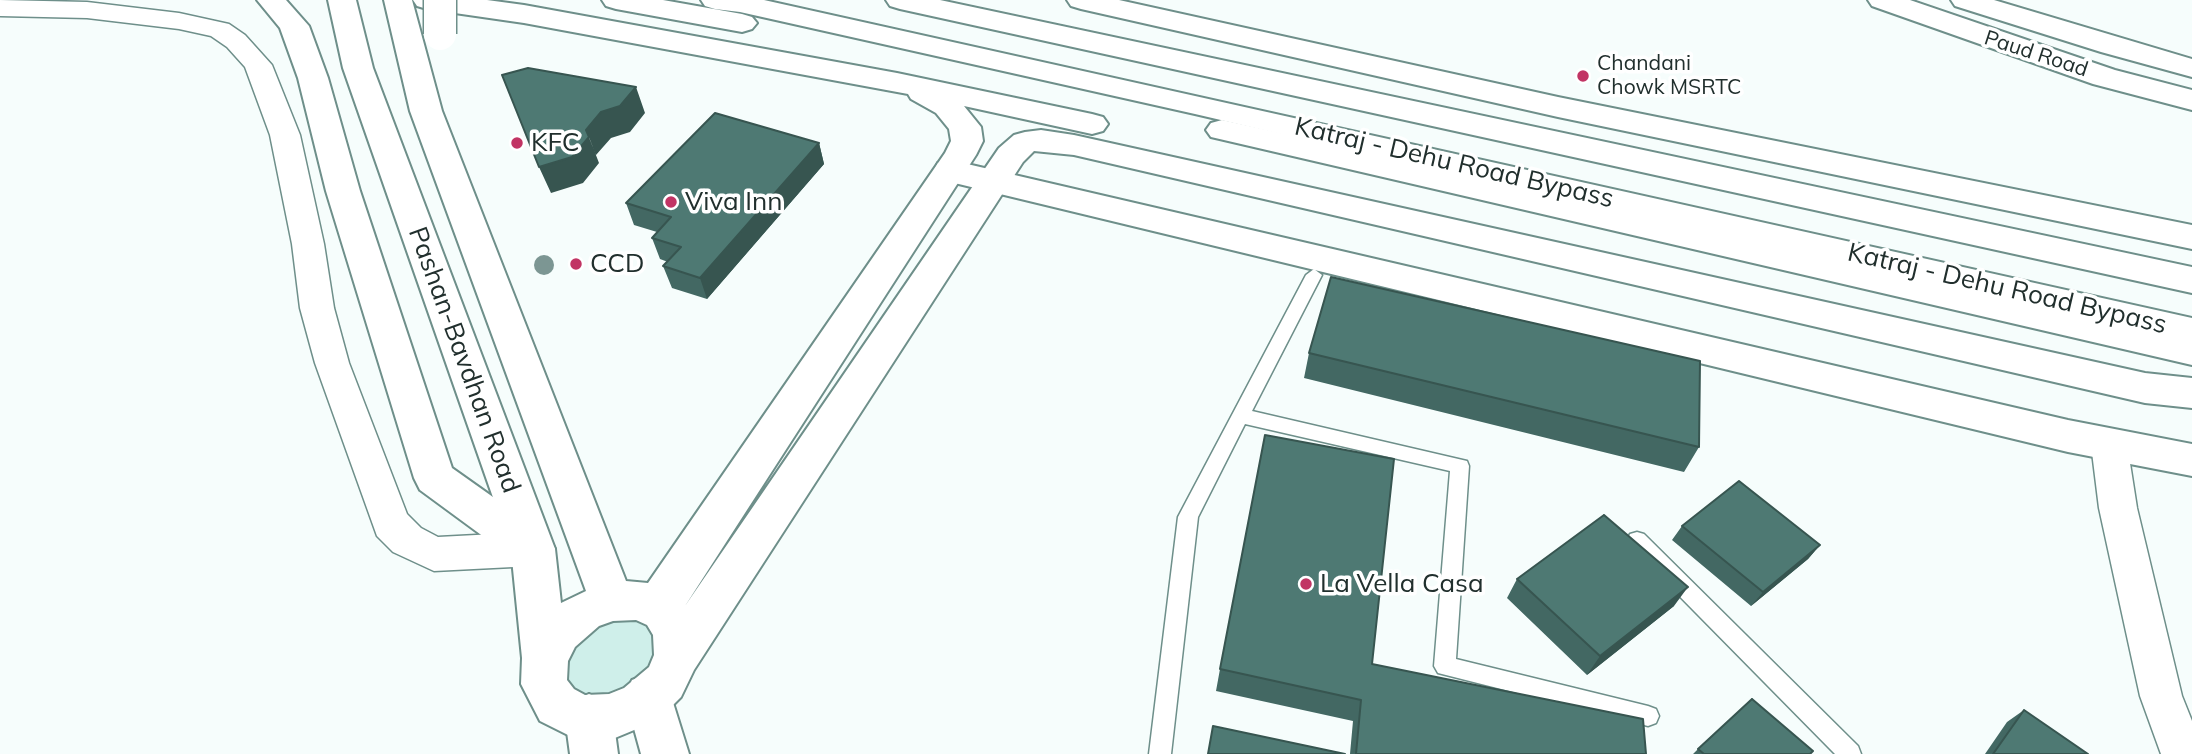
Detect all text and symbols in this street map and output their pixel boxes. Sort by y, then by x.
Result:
street label: Paud Road [1981,25,2091,83]
place label: Chandani Chowk MSRTC [1597,51,1741,101]
marker: Chandani Chowk MSRTC [1575,68,1591,84]
street label: Katraj - Dehu Road Bypass [1291,111,1617,215]
place label: KFC [531,127,579,159]
marker: KFC [509,135,525,151]
place label: Viva Inn [685,186,782,218]
marker: Viva Inn [663,194,679,210]
street label: Pashan-Bavdhan Road [401,223,527,497]
street label: Katraj - Dehu Road Bypass [1844,237,2170,341]
place label: CCD [590,248,644,280]
marker: CCD [568,256,584,272]
place label: La Vella Casa [1320,568,1484,600]
marker: La Vella Casa [1298,576,1314,592]

